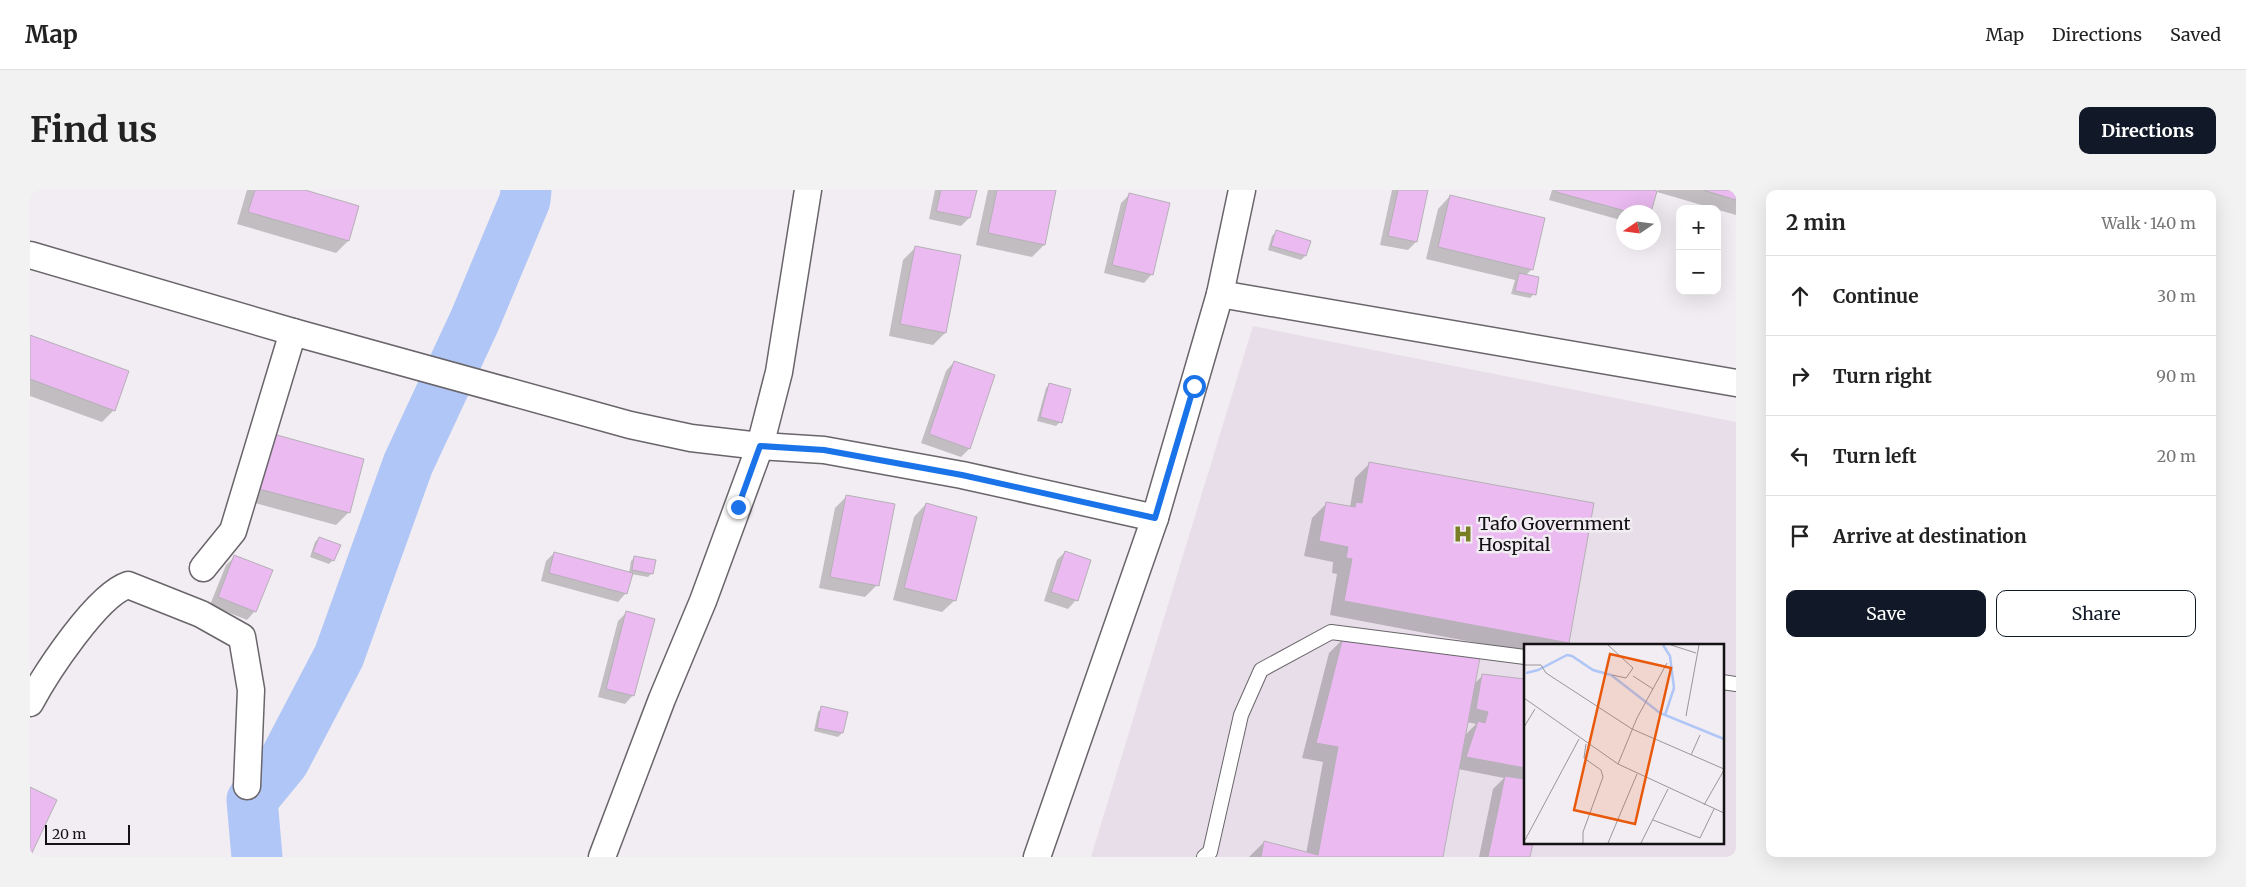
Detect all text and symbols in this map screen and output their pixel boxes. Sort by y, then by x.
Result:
text: Map [25,19,78,50]
text: Map [1986,23,2024,46]
text: Directions [2052,23,2142,46]
text: Saved [2170,23,2221,46]
button: Directions [2079,107,2216,154]
text: Find us [30,108,157,152]
north arrow [1616,205,1661,250]
map controls [1676,205,1721,295]
button: + [1676,205,1721,250]
text: 2 min [1786,209,1846,236]
text: Walk · 140 m [2102,213,2196,233]
button: − [1676,250,1721,295]
icon: ahead [1786,282,1814,310]
text: Continue [1833,284,1919,308]
text: 30 m [2157,286,2196,306]
icon: right [1786,362,1814,390]
text: Turn right [1833,364,1932,388]
text: 90 m [2156,366,2196,386]
route start [1183,375,1206,398]
icon: left [1786,442,1814,470]
text: Turn left [1833,444,1917,468]
text: 20 m [2157,446,2196,466]
route end [727,496,750,519]
place label: Tafo Government Hospital [1478,512,1630,556]
icon: arrive [1786,522,1814,550]
hospital icon: Tafo Government Hospital [1452,523,1474,545]
text: Arrive at destination [1833,524,2027,548]
button: Save [1786,590,1986,637]
button: Share [1996,590,2196,637]
inset map [1524,644,1724,844]
scale bar [45,822,130,845]
text: 20 m [52,825,86,843]

